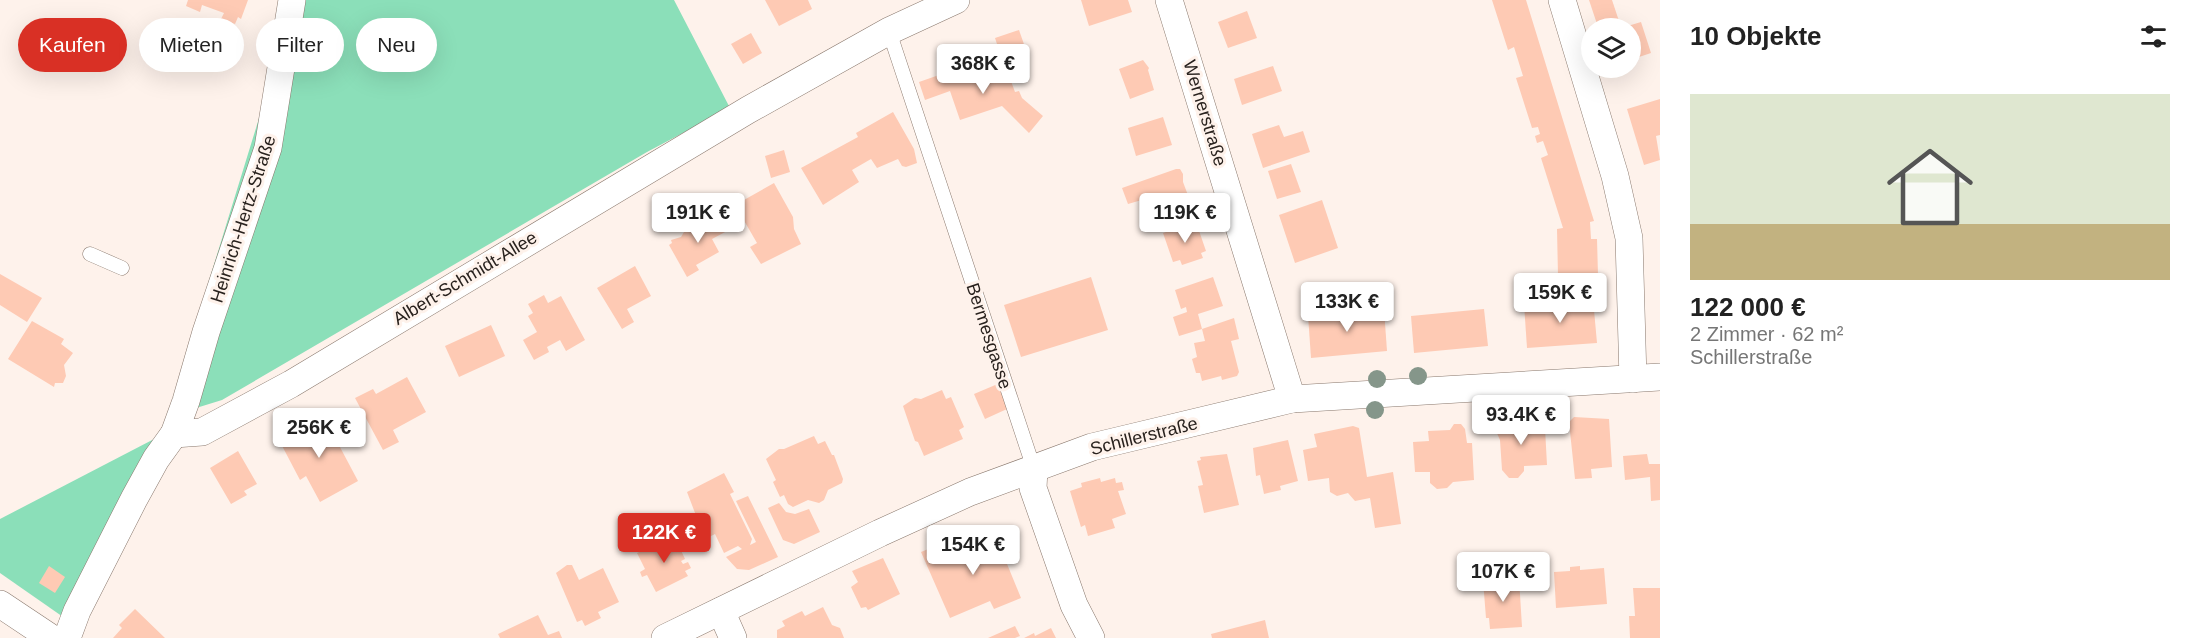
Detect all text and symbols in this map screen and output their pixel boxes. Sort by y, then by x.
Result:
chip: Kaufen [18,18,127,72]
chip: Mieten [139,18,244,72]
chip: Filter [256,18,344,72]
chip: Neu [356,18,437,72]
map controls [1581,18,1641,78]
button: layers [1581,18,1641,78]
icon: filters [2137,20,2170,53]
text: 10 Objekte [1690,21,1822,51]
pin: 368K € [934,44,1032,95]
text: 368K € [951,52,1015,74]
street label: Wernerstraße [1179,58,1231,168]
street label: Heinrich-Hertz-Straße [206,133,280,305]
icon: home [1876,133,1984,241]
pin: 191K € [649,193,747,244]
pin: 119K € [1136,193,1234,244]
text: 191K € [666,201,730,223]
text: 119K € [1153,201,1217,223]
street label: Albert-Schmidt-Allee [390,227,540,329]
pin: 159K € [1511,273,1609,324]
street label: Bermesgasse [962,281,1016,391]
text: 159K € [1528,281,1592,303]
pin: 133K € [1298,282,1396,333]
text: 133K € [1315,290,1379,312]
text: 122 000 € [1690,292,1806,322]
text: 2 Zimmer · 62 m² [1690,323,1843,345]
text: Schillerstraße [1690,346,1812,368]
pin: 93.4K € [1466,395,1576,446]
text: 93.4K € [1486,403,1556,425]
pin: 256K € [270,408,368,459]
street label: Schillerstraße [1088,413,1200,459]
text: 256K € [287,416,351,438]
pin: 122K € [615,513,713,564]
text: 122K € [632,521,696,543]
pin: 154K € [924,525,1022,576]
text: 154K € [941,533,1005,555]
pin: 107K € [1454,552,1552,603]
text: 107K € [1471,560,1535,582]

